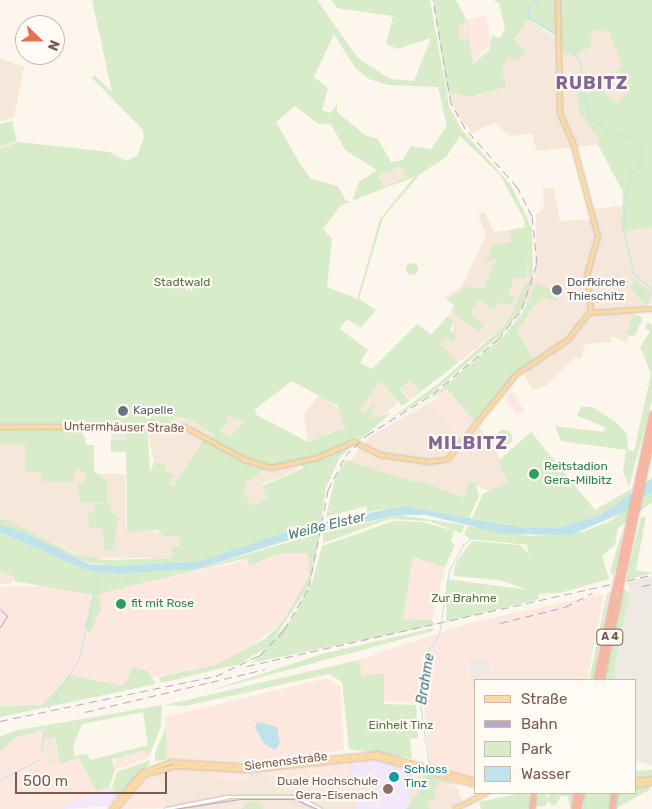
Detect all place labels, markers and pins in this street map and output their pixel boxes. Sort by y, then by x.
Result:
place label: Dorfkirche Thieschitz [567,276,626,304]
marker: Dorfkirche Thieschitz [551,284,563,296]
place label: Kapelle [133,404,173,418]
marker: Kapelle [117,405,129,417]
place label: Reitstadion Gera-Milbitz [544,460,612,488]
marker: Reitstadion Gera-Milbitz [528,468,540,480]
place label: fit mit Rose [131,597,194,611]
marker: fit mit Rose [115,598,127,610]
place label: Schloss Tinz [404,763,447,791]
marker: Schloss Tinz [388,771,400,783]
place label: Duale Hochschule Gera-Eisenach [277,775,378,803]
marker: Duale Hochschule Gera-Eisenach [382,783,394,795]

